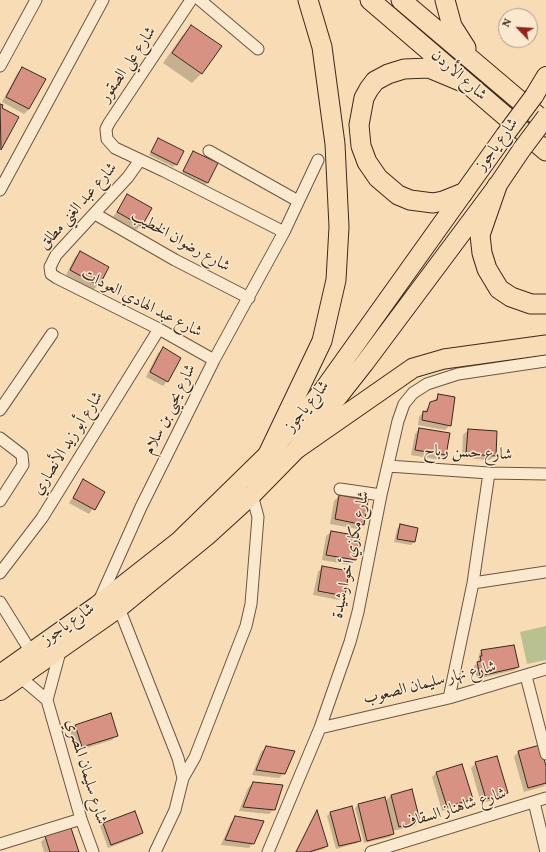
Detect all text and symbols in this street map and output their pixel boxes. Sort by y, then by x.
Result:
north arrow [498,8,538,48]
text: N [499,16,516,30]
street label: شارع علي الصقور [97,24,161,106]
street label: شارع الأردن [426,47,490,105]
street label: شارع ياجوز [473,115,523,175]
street label: شارع عبد الغني مطلق [36,159,122,255]
street label: شارع رضوان الخطيب [127,207,233,277]
street label: شارع عبد الهادي العودات [77,265,205,343]
street label: شارع يحيى بن سلام [141,361,201,459]
street label: شارع ياجوز [282,378,334,436]
street label: شارع أبو زيد الأنصاري [29,389,109,499]
street label: شارع حسن رباح [423,442,513,466]
street label: شارع مكازي أخو ارشيدة [329,490,375,620]
street label: شارع ياجوز [39,600,99,650]
street label: شارع نهار سليمان الصعوب [362,658,498,710]
street label: شارع سليمان المصري [60,717,110,827]
street label: شارع شاهناز السقاف [399,785,509,835]

